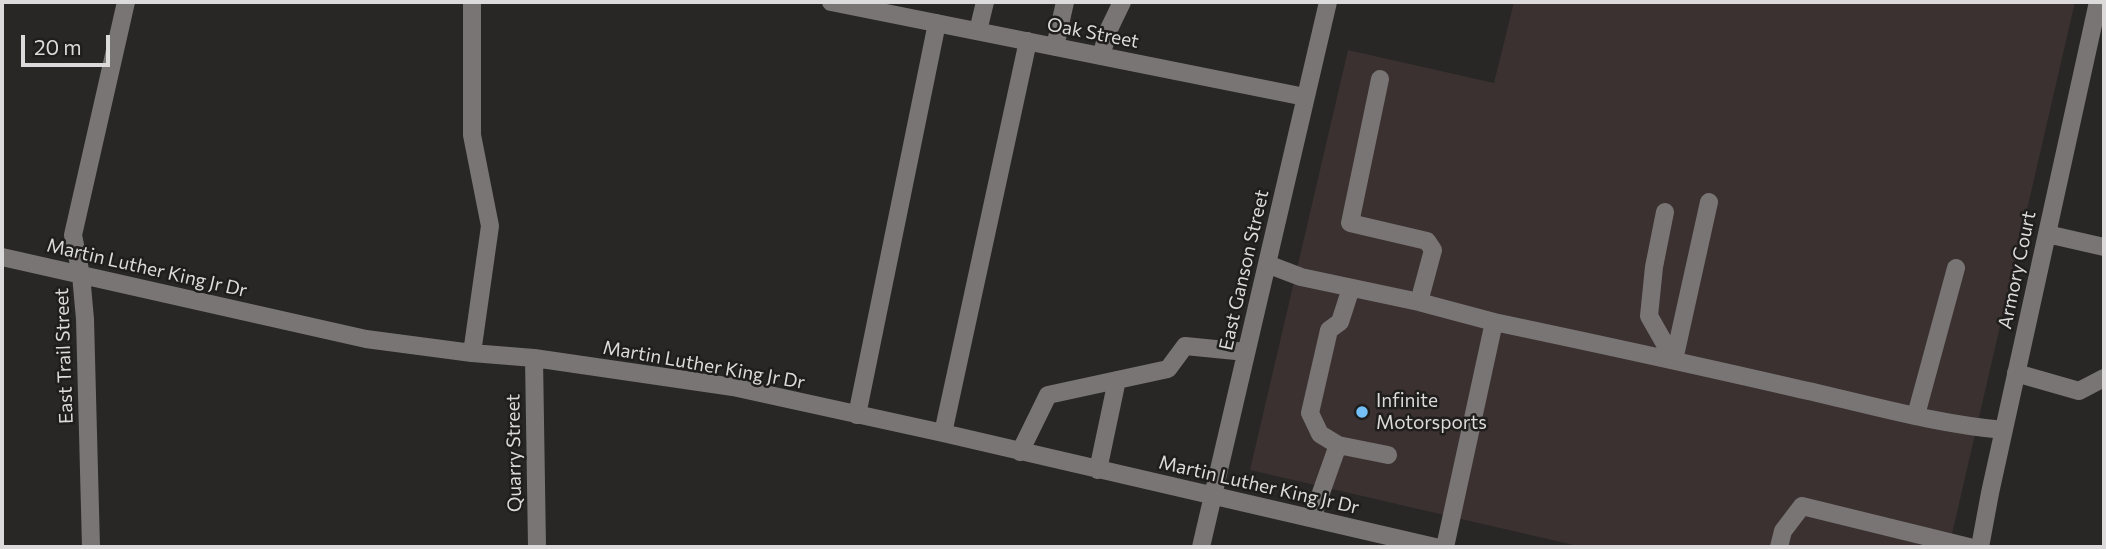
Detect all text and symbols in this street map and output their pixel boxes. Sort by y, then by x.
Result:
street label: Oak Street [1045,13,1141,53]
scale bar [24,21,114,65]
text: 20 m [34,34,82,59]
street label: East Ganson Street [1214,187,1274,353]
street label: Armory Court [1993,209,2041,331]
street label: Martin Luther King Jr Dr [45,234,249,302]
street label: East Trail Street [50,288,78,424]
street label: Martin Luther King Jr Dr [601,336,807,394]
place label: Infinite Motorsports [1376,390,1487,434]
street label: Quarry Street [502,394,526,512]
marker: Infinite Motorsports [1354,404,1370,420]
street label: Martin Luther King Jr Dr [1157,451,1361,519]

